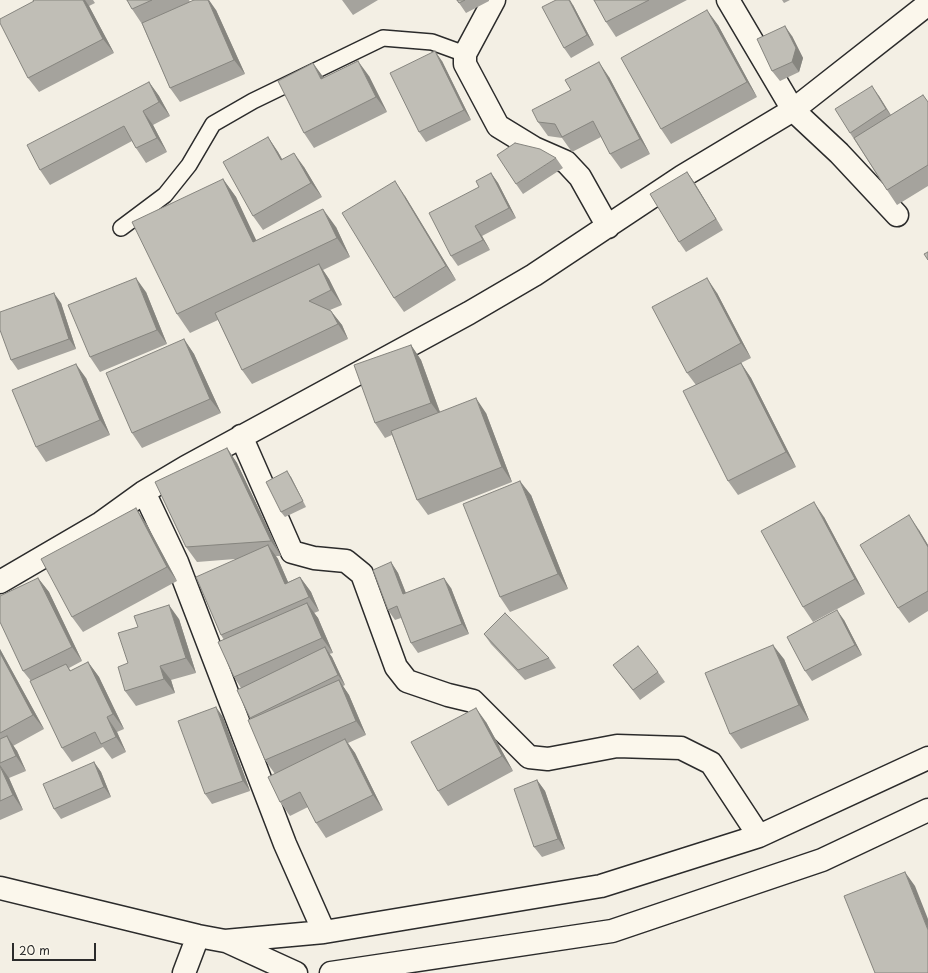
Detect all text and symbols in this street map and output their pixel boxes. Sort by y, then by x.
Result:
scale bar [14,935,98,961]
text: 20 m [19,941,50,959]

